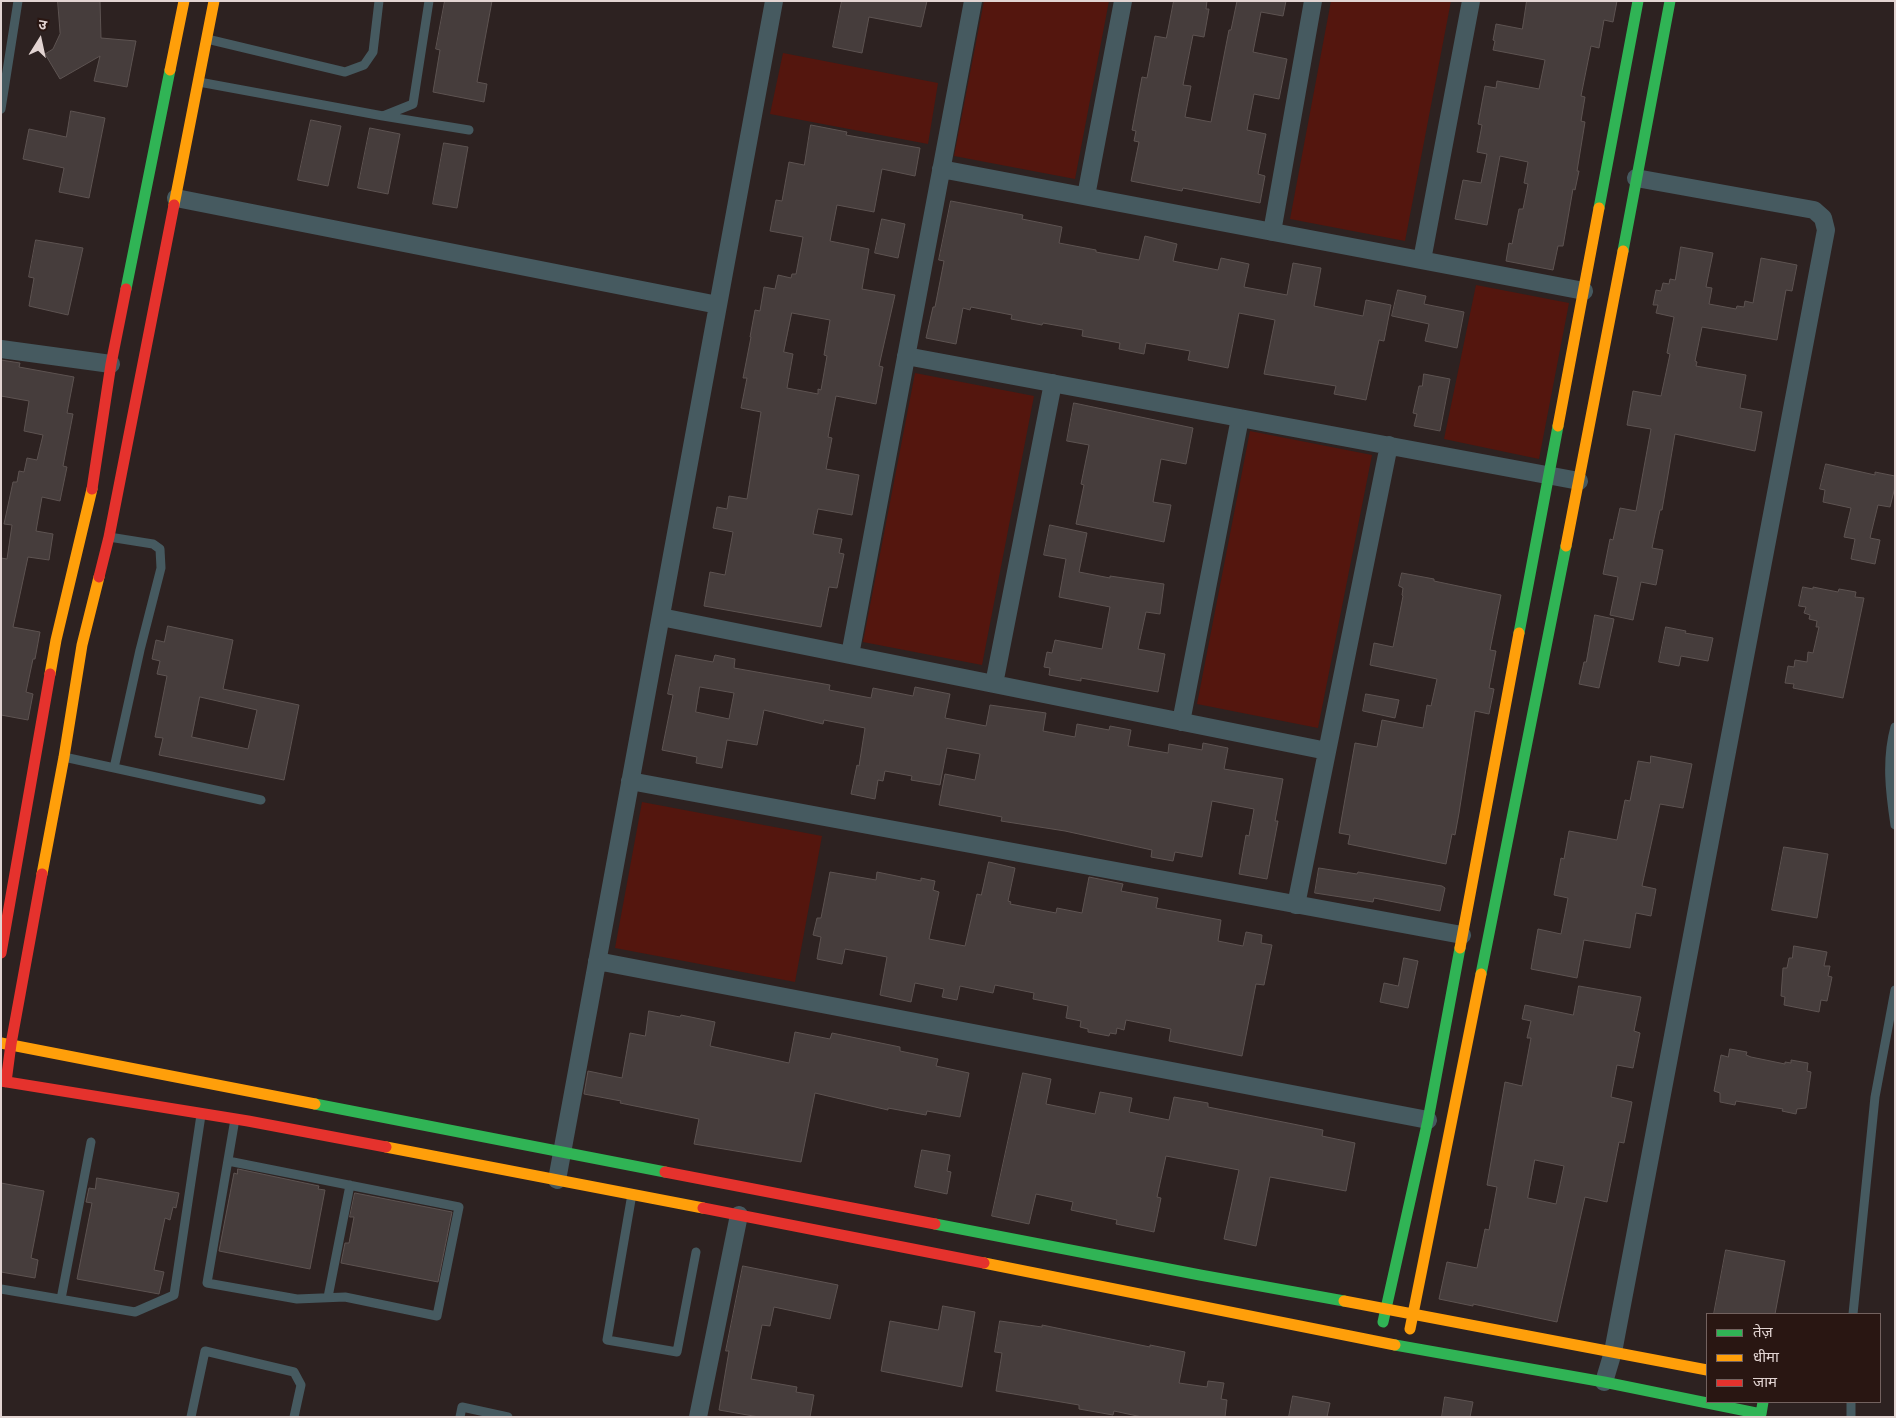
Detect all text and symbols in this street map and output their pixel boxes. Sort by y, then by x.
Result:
north arrow [15,15,65,65]
text: उ [37,16,48,34]
legend [1706,1313,1881,1403]
text: तेज़ [1753,1323,1773,1341]
text: धीमा [1753,1348,1779,1366]
text: जाम [1753,1373,1777,1391]

